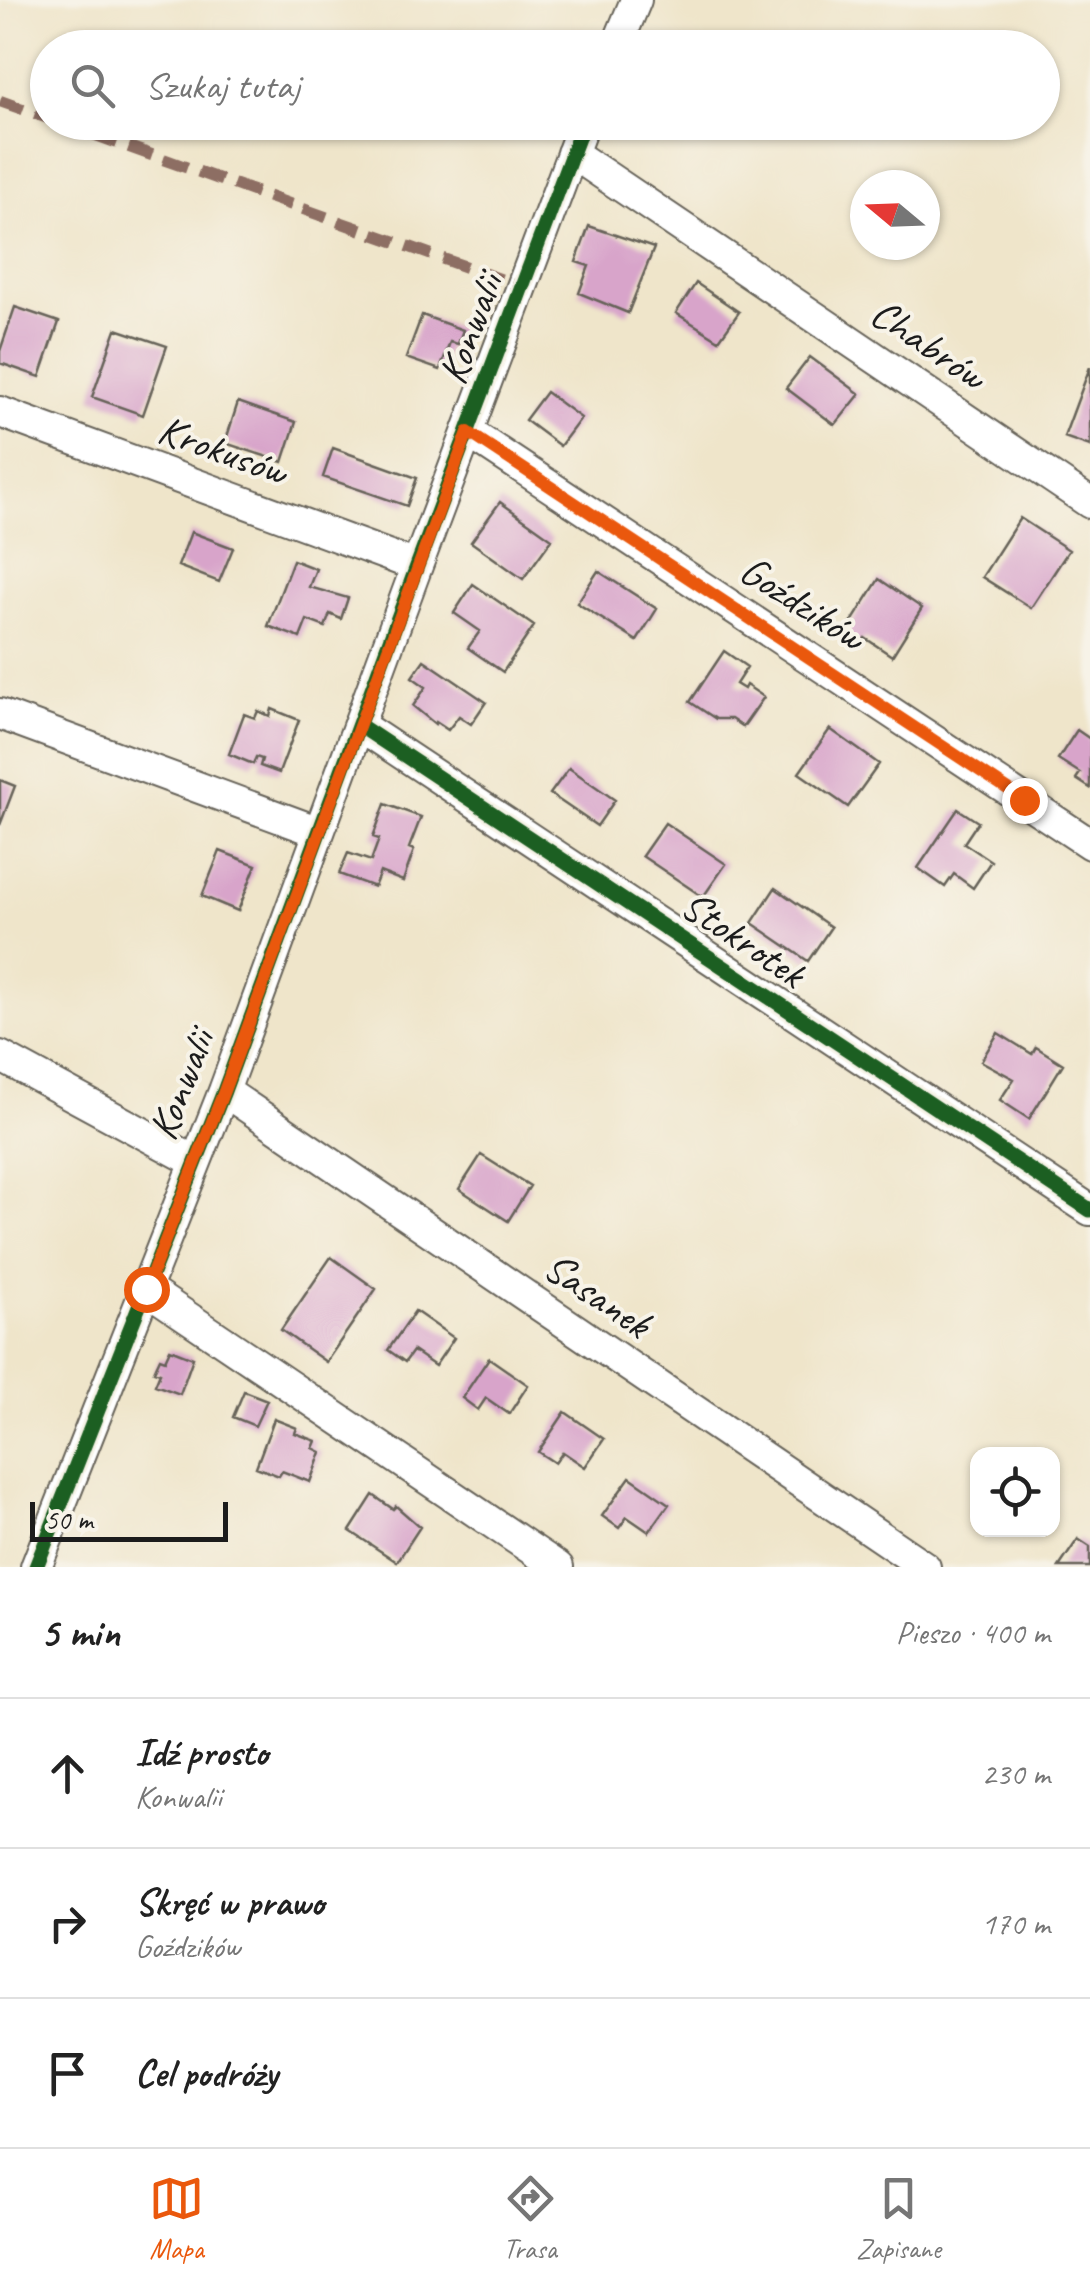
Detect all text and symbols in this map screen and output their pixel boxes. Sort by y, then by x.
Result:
search box [30,30,1060,140]
icon: search [65,58,120,113]
text: Szukaj tutaj [145,62,300,109]
north arrow [850,170,940,260]
street label: Konwalii [426,261,517,391]
street label: Chabrów [860,287,999,404]
street label: Krokusów [151,403,297,499]
street label: Goździków [730,543,877,665]
route end [1002,778,1048,824]
street label: Stokrotek [671,879,817,1001]
street label: Konwalii [136,1017,228,1147]
street label: Sasanek [534,1240,663,1352]
route start [124,1267,170,1313]
map controls [970,1447,1060,1537]
button: locate [970,1447,1060,1537]
scale bar [30,1497,228,1542]
text: 50 m [45,1502,93,1537]
text: 5 min [40,1606,120,1659]
text: Pieszo · 400 m [896,1612,1050,1653]
text: Idź prosto [135,1729,268,1776]
icon: ahead [40,1746,95,1801]
text: 230 m [981,1753,1050,1794]
text: Konwalii [135,1776,222,1817]
text: Skręć w prawo [135,1879,324,1926]
icon: right [40,1896,95,1951]
text: 170 m [981,1903,1050,1944]
text: Goździków [135,1926,240,1967]
icon: arrive [40,2046,95,2101]
text: Cel podróży [135,2050,278,2097]
tab: Mapa [149,2171,204,2266]
tab: Trasa [503,2171,558,2266]
tab: Zapisane [856,2171,941,2266]

